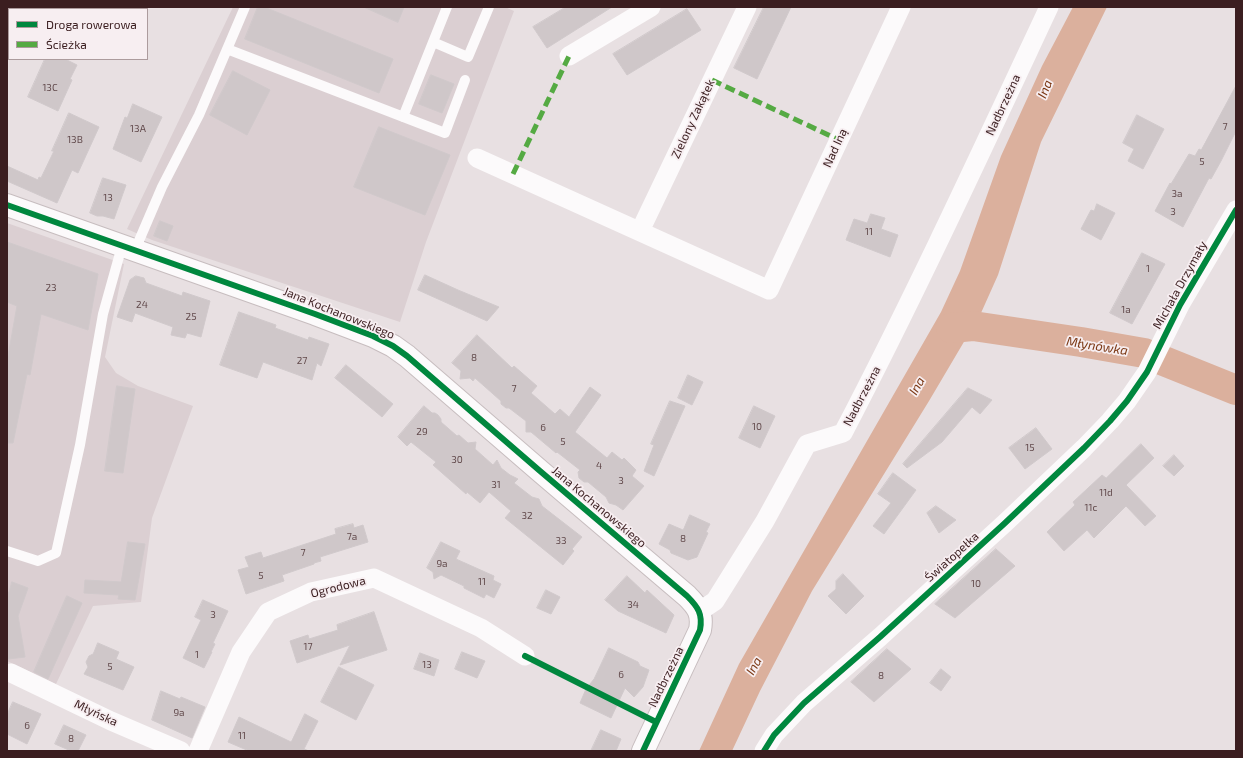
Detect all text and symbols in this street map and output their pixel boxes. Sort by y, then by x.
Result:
legend [8,8,148,60]
text: Droga rowerowa [46,17,137,31]
text: Ścieżka [46,37,87,51]
street label: Nadbrzeżna [983,72,1023,138]
street label: Zielony Zakątek [668,77,718,161]
water label: Ina [1034,78,1056,100]
house number: 13C [42,82,58,94]
house number: 7 [1222,121,1228,133]
house number: 13A [130,123,146,135]
street label: Nad Iną [820,126,850,170]
house number: 13B [67,134,83,146]
house number: 5 [1199,156,1205,168]
house number: 3a [1171,188,1183,200]
house number: 13 [103,192,113,204]
house number: 3 [1170,206,1176,218]
house number: 11 [865,226,873,238]
street label: Michała Drzymały [1150,238,1210,332]
house number: 1 [1146,263,1150,275]
house number: 23 [45,282,57,294]
street label: Jana Kochanowskiego [281,284,397,342]
house number: 24 [136,299,148,311]
house number: 1a [1121,304,1131,316]
house number: 25 [186,311,196,323]
water label: Młynówka [1065,333,1129,359]
house number: 8 [471,352,477,364]
house number: 27 [297,355,307,367]
street label: Nadbrzeżna [840,364,884,428]
water label: Ina [906,374,928,398]
house number: 7 [511,383,517,395]
house number: 10 [752,421,762,433]
house number: 6 [540,422,546,434]
house number: 29 [416,426,428,438]
house number: 5 [560,436,566,448]
house number: 15 [1025,442,1035,454]
house number: 30 [451,454,463,466]
house number: 4 [596,460,602,472]
street label: Jana Kochanowskiego [549,463,649,551]
house number: 3 [618,475,624,487]
house number: 31 [491,479,501,491]
house number: 11d [1099,487,1113,499]
house number: 11c [1085,502,1097,514]
house number: 32 [521,510,533,522]
street label: Światopełka [922,529,982,585]
house number: 7a [347,531,357,543]
house number: 8 [680,533,686,545]
house number: 33 [555,535,567,547]
house number: 7 [300,547,306,559]
house number: 9a [436,558,448,570]
house number: 5 [258,570,264,582]
street label: Ogrodowa [309,573,367,601]
house number: 11 [478,576,486,588]
house number: 10 [971,578,981,590]
house number: 34 [627,599,639,611]
house number: 3 [210,609,216,621]
house number: 17 [303,641,313,653]
street label: Nadbrzeżna [645,644,687,710]
house number: 1 [195,649,199,661]
water label: Ina [743,654,765,678]
house number: 13 [422,659,432,671]
house number: 5 [107,661,113,673]
house number: 6 [618,669,624,681]
house number: 8 [878,670,884,682]
street label: Młyńska [72,697,120,729]
house number: 9a [173,707,185,719]
house number: 6 [24,720,30,732]
house number: 11 [238,730,246,742]
house number: 8 [68,733,74,745]

